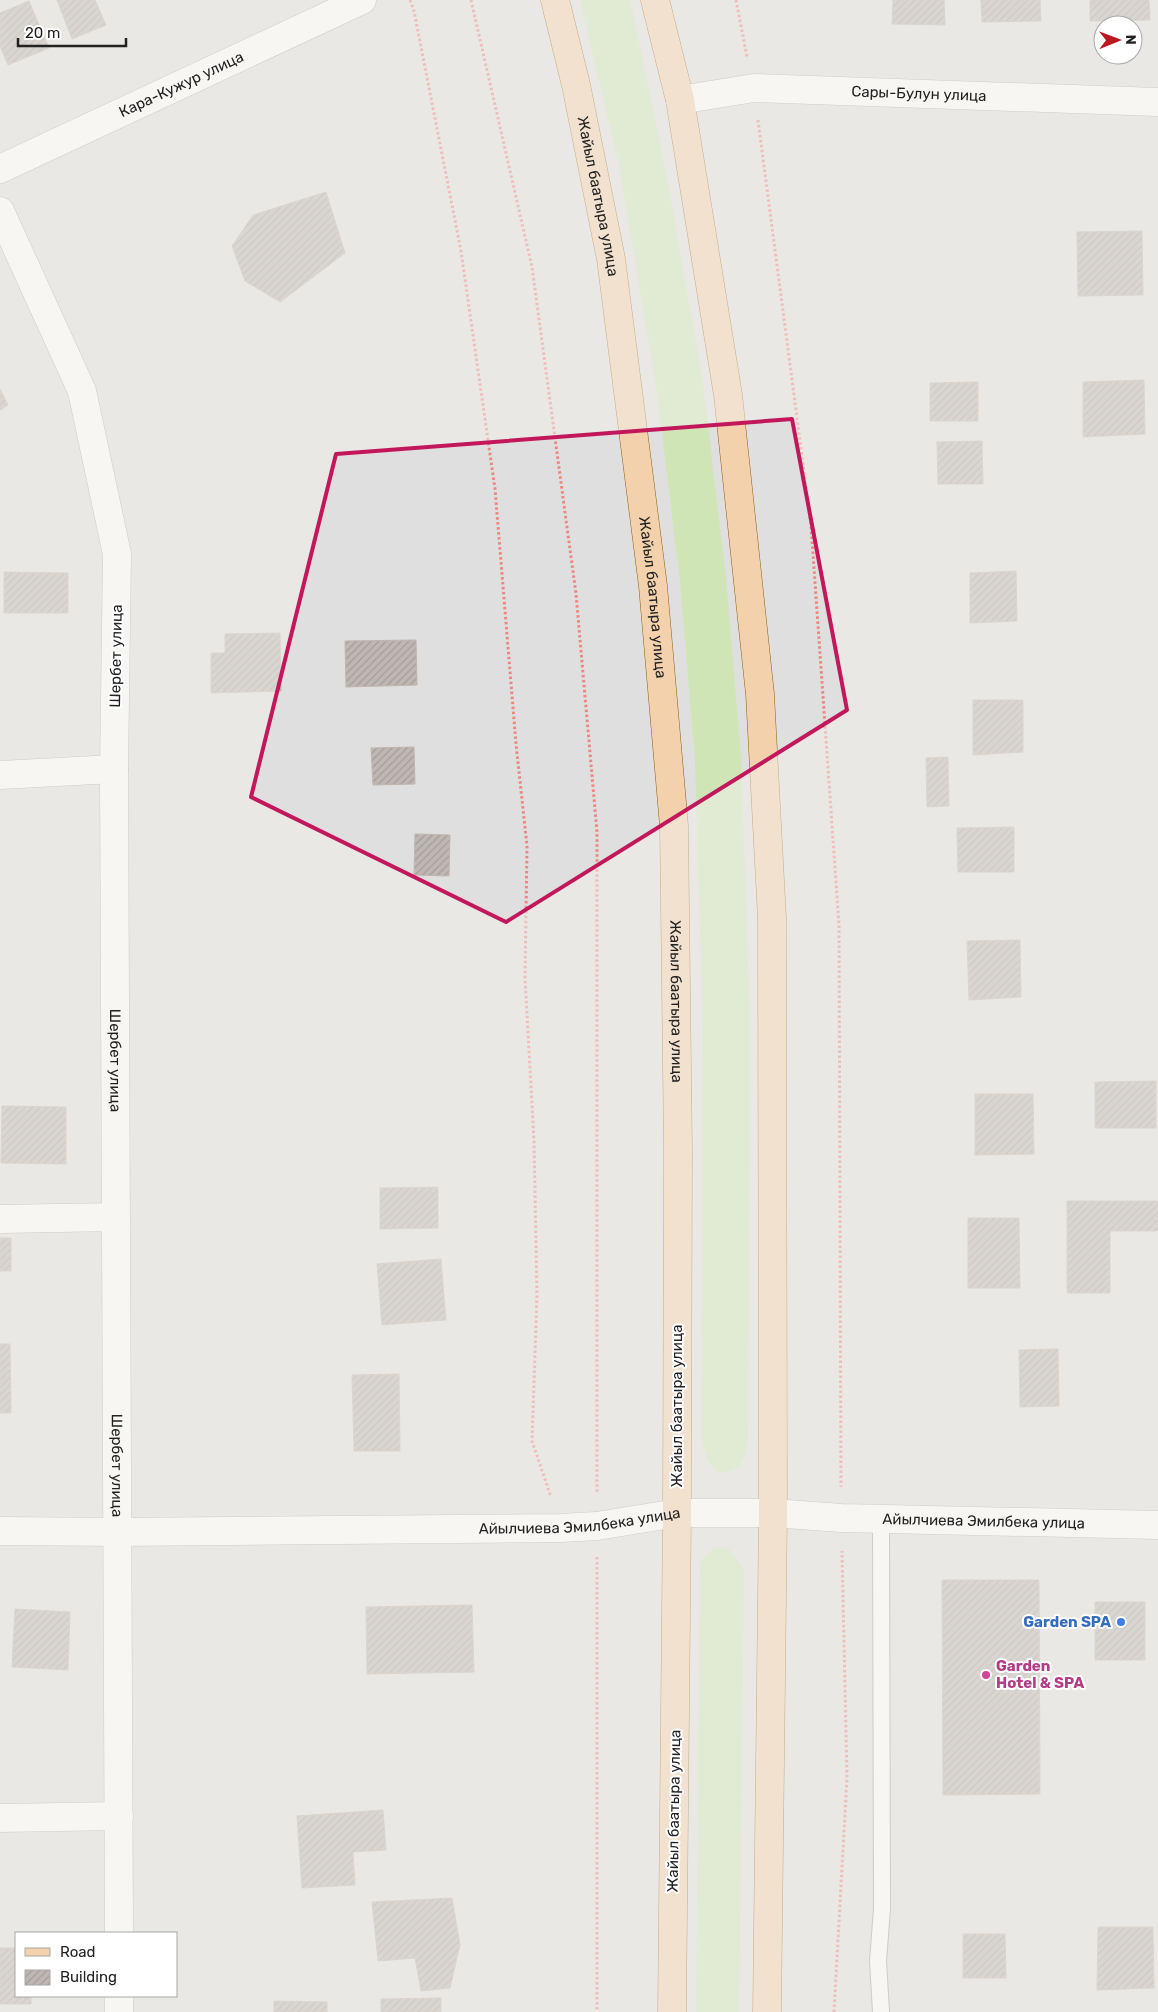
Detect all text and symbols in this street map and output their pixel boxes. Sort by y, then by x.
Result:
scale bar [18,15,125,47]
north arrow [1093,15,1143,65]
text: 20 m [25,24,60,42]
text: N [1122,35,1139,45]
street label: Кара-Кужур улица [116,48,246,121]
street label: Сары-Булун улица [851,82,987,105]
street label: Жайыл баатыра улица [573,115,622,277]
street label: Жайыл баатыра улица [635,515,670,679]
street label: Шербет улица [106,604,126,708]
street label: Жайыл баатыра улица [666,920,686,1083]
street label: Шербет улица [106,1009,124,1112]
street label: Жайыл баатыра улица [668,1325,686,1487]
street label: Шербет улица [108,1414,126,1517]
street label: Айылчиева Эмилбека улица [479,1504,682,1538]
street label: Айылчиева Эмилбека улица [882,1510,1085,1532]
place label: Garden SPA [1023,1613,1111,1631]
marker: Garden SPA [1115,1616,1127,1628]
place label: Garden Hotel & SPA [996,1657,1084,1692]
marker: Garden Hotel & SPA [980,1669,992,1681]
street label: Жайыл баатыра улица [664,1729,684,1893]
legend [15,1932,178,1997]
text: Road [60,1943,96,1961]
text: Building [60,1968,117,1986]

